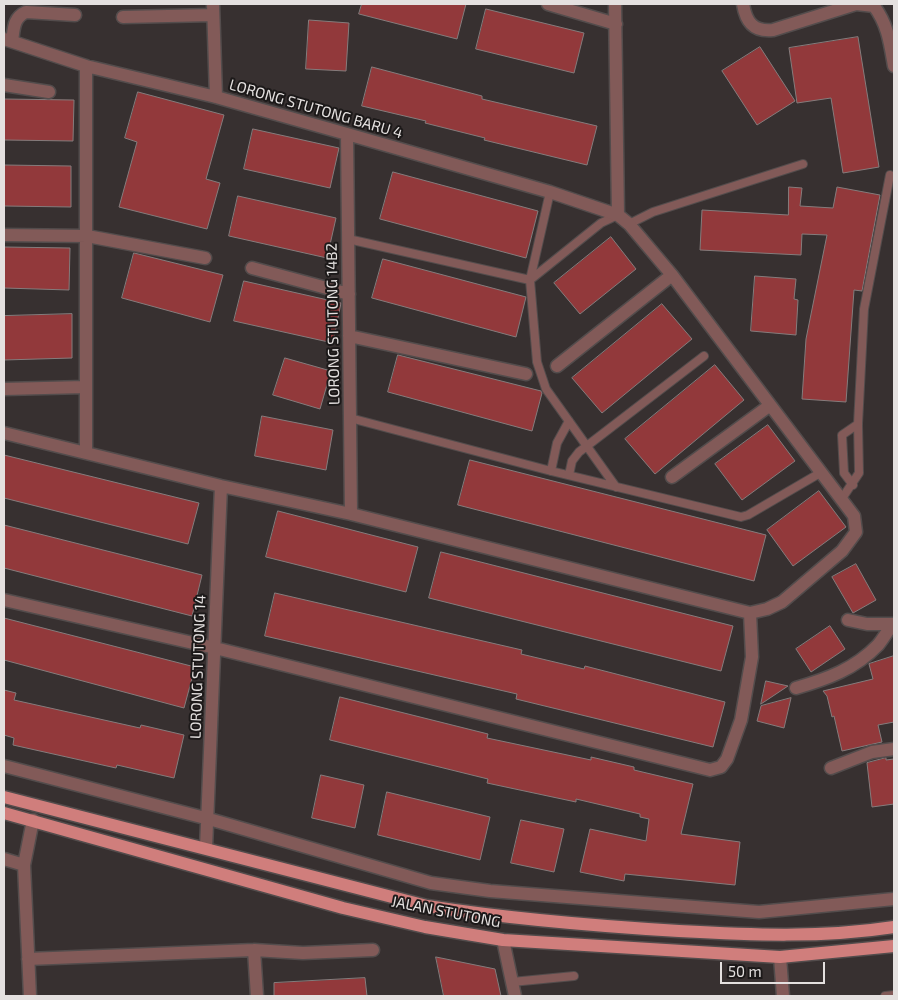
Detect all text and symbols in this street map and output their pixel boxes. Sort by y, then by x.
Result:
street label: LORONG STUTONG BARU 4 [227,76,405,142]
street label: LORONG STUTONG 14B2 [323,243,343,405]
street label: LORONG STUTONG 14 [186,595,210,739]
street label: JALAN STUTONG [390,893,502,931]
scale bar [723,952,828,984]
text: 50 m [728,962,762,980]

